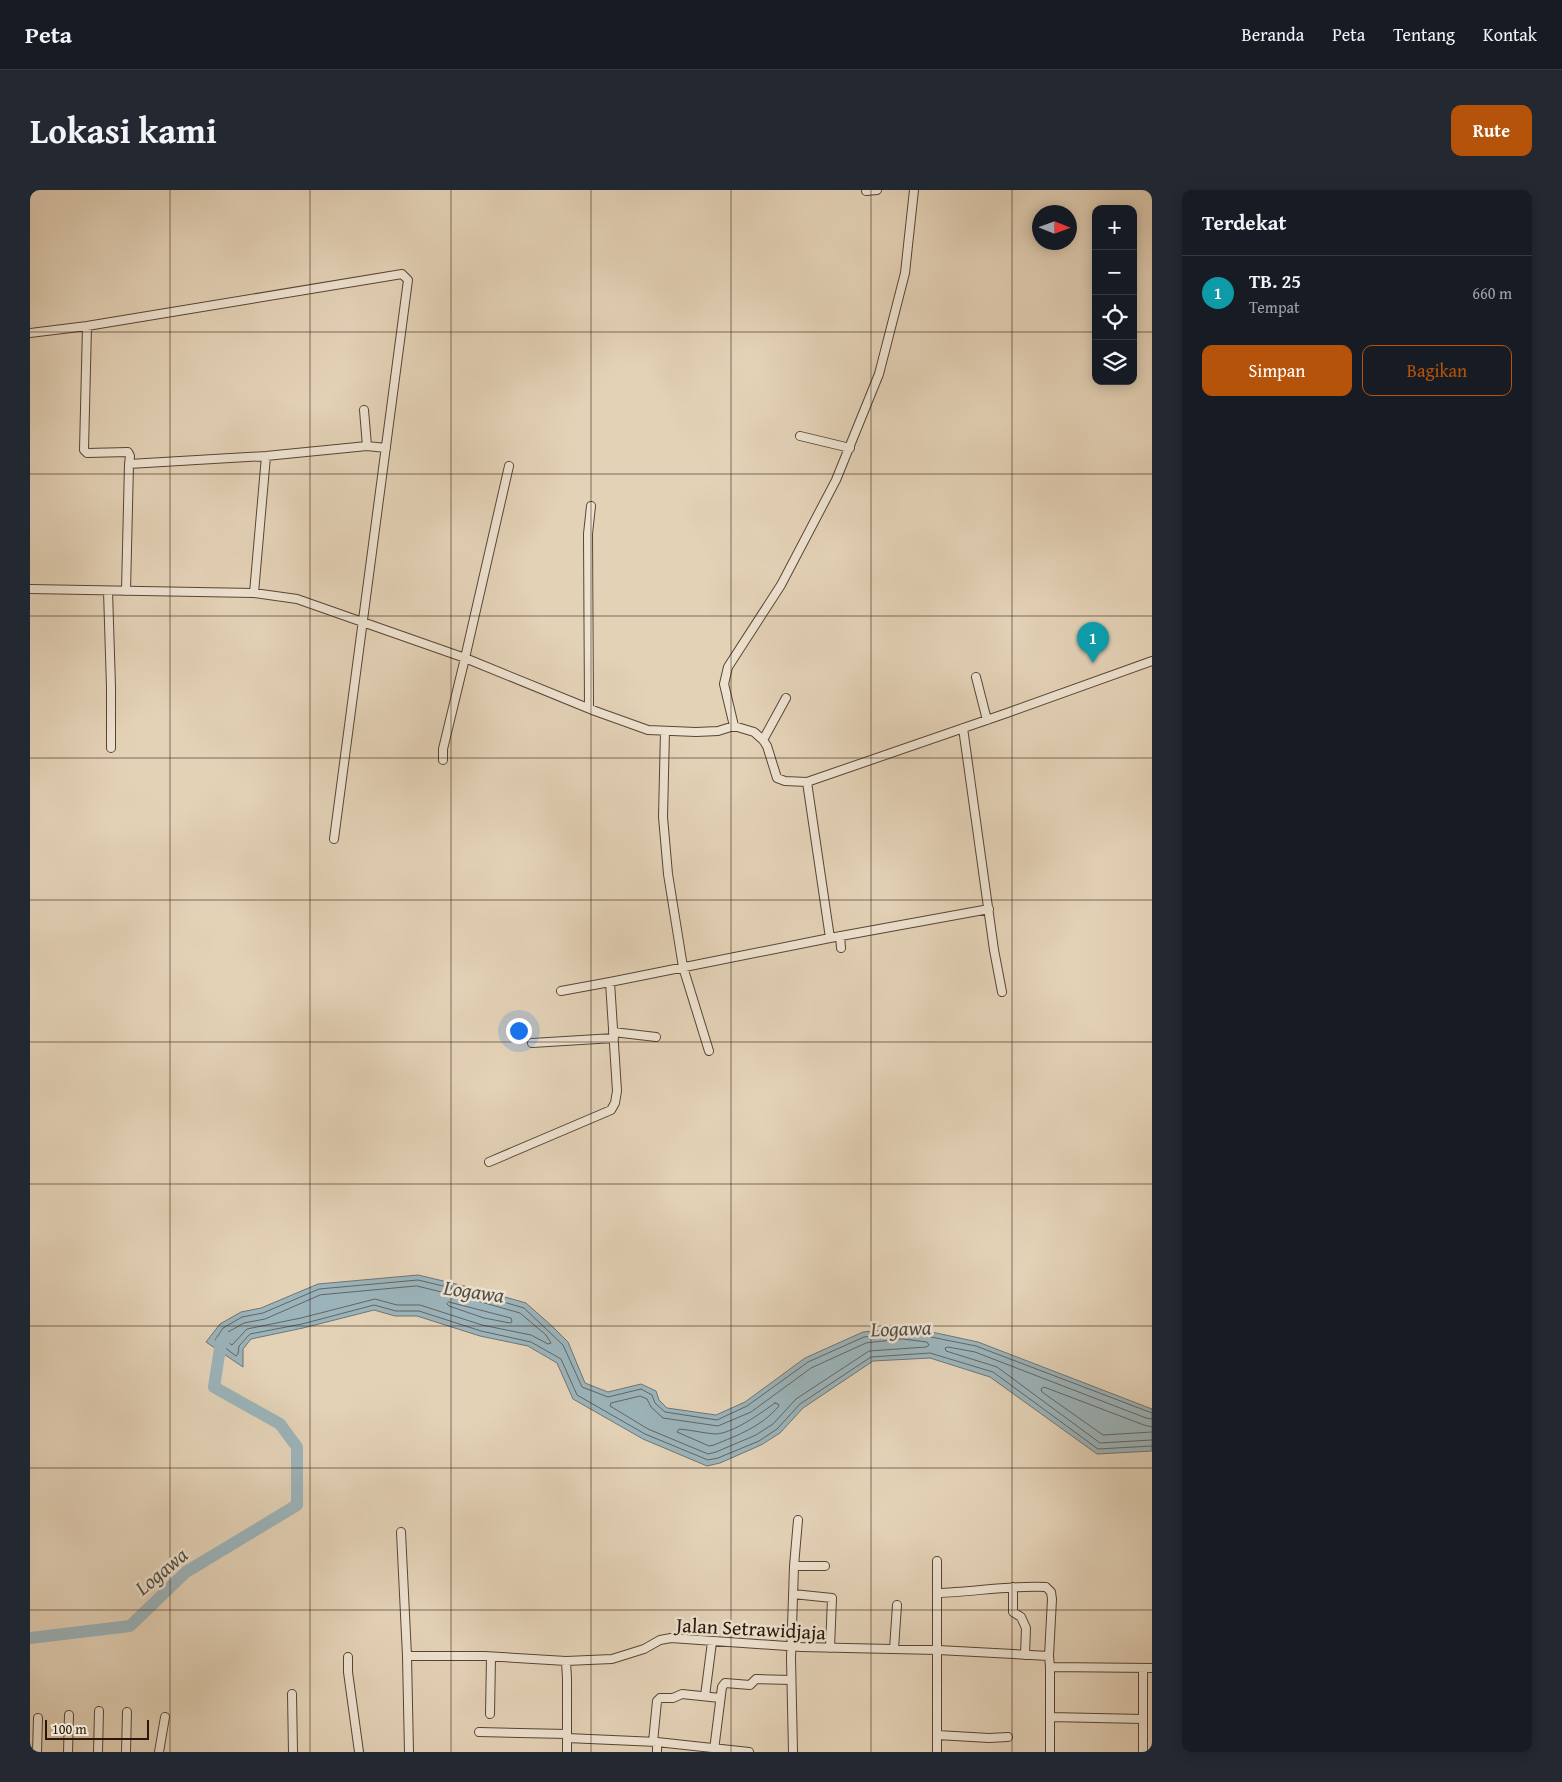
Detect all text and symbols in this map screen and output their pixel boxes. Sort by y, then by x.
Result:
text: Peta [25,17,72,52]
text: Beranda [1242,21,1304,48]
text: Peta [1332,21,1365,48]
text: Tentang [1393,21,1455,48]
text: Kontak [1483,21,1537,48]
text: Lokasi kami [30,105,217,156]
button: Rute [1451,105,1532,156]
north arrow [1032,205,1077,250]
map controls [1092,205,1137,385]
button: + [1092,205,1137,250]
text: Terdekat [1202,207,1286,238]
button: − [1092,250,1137,295]
text: TB. 25 [1249,267,1301,295]
text: 1 [1214,281,1222,305]
text: 660 m [1472,281,1512,305]
button: locate [1092,295,1137,340]
text: Tempat [1249,295,1300,319]
button: layers [1092,340,1137,385]
button: Simpan [1202,345,1352,396]
button: Bagikan [1362,345,1512,396]
pin: 1 [1077,622,1109,663]
your location [506,1018,532,1044]
water label: Logawa [441,1271,507,1311]
water label: Logawa [869,1311,932,1345]
water label: Logawa [127,1539,195,1603]
street label: Jalan Setrawidjaja [672,1609,827,1646]
scale bar [45,1717,149,1740]
text: 100 m [52,1719,87,1739]

